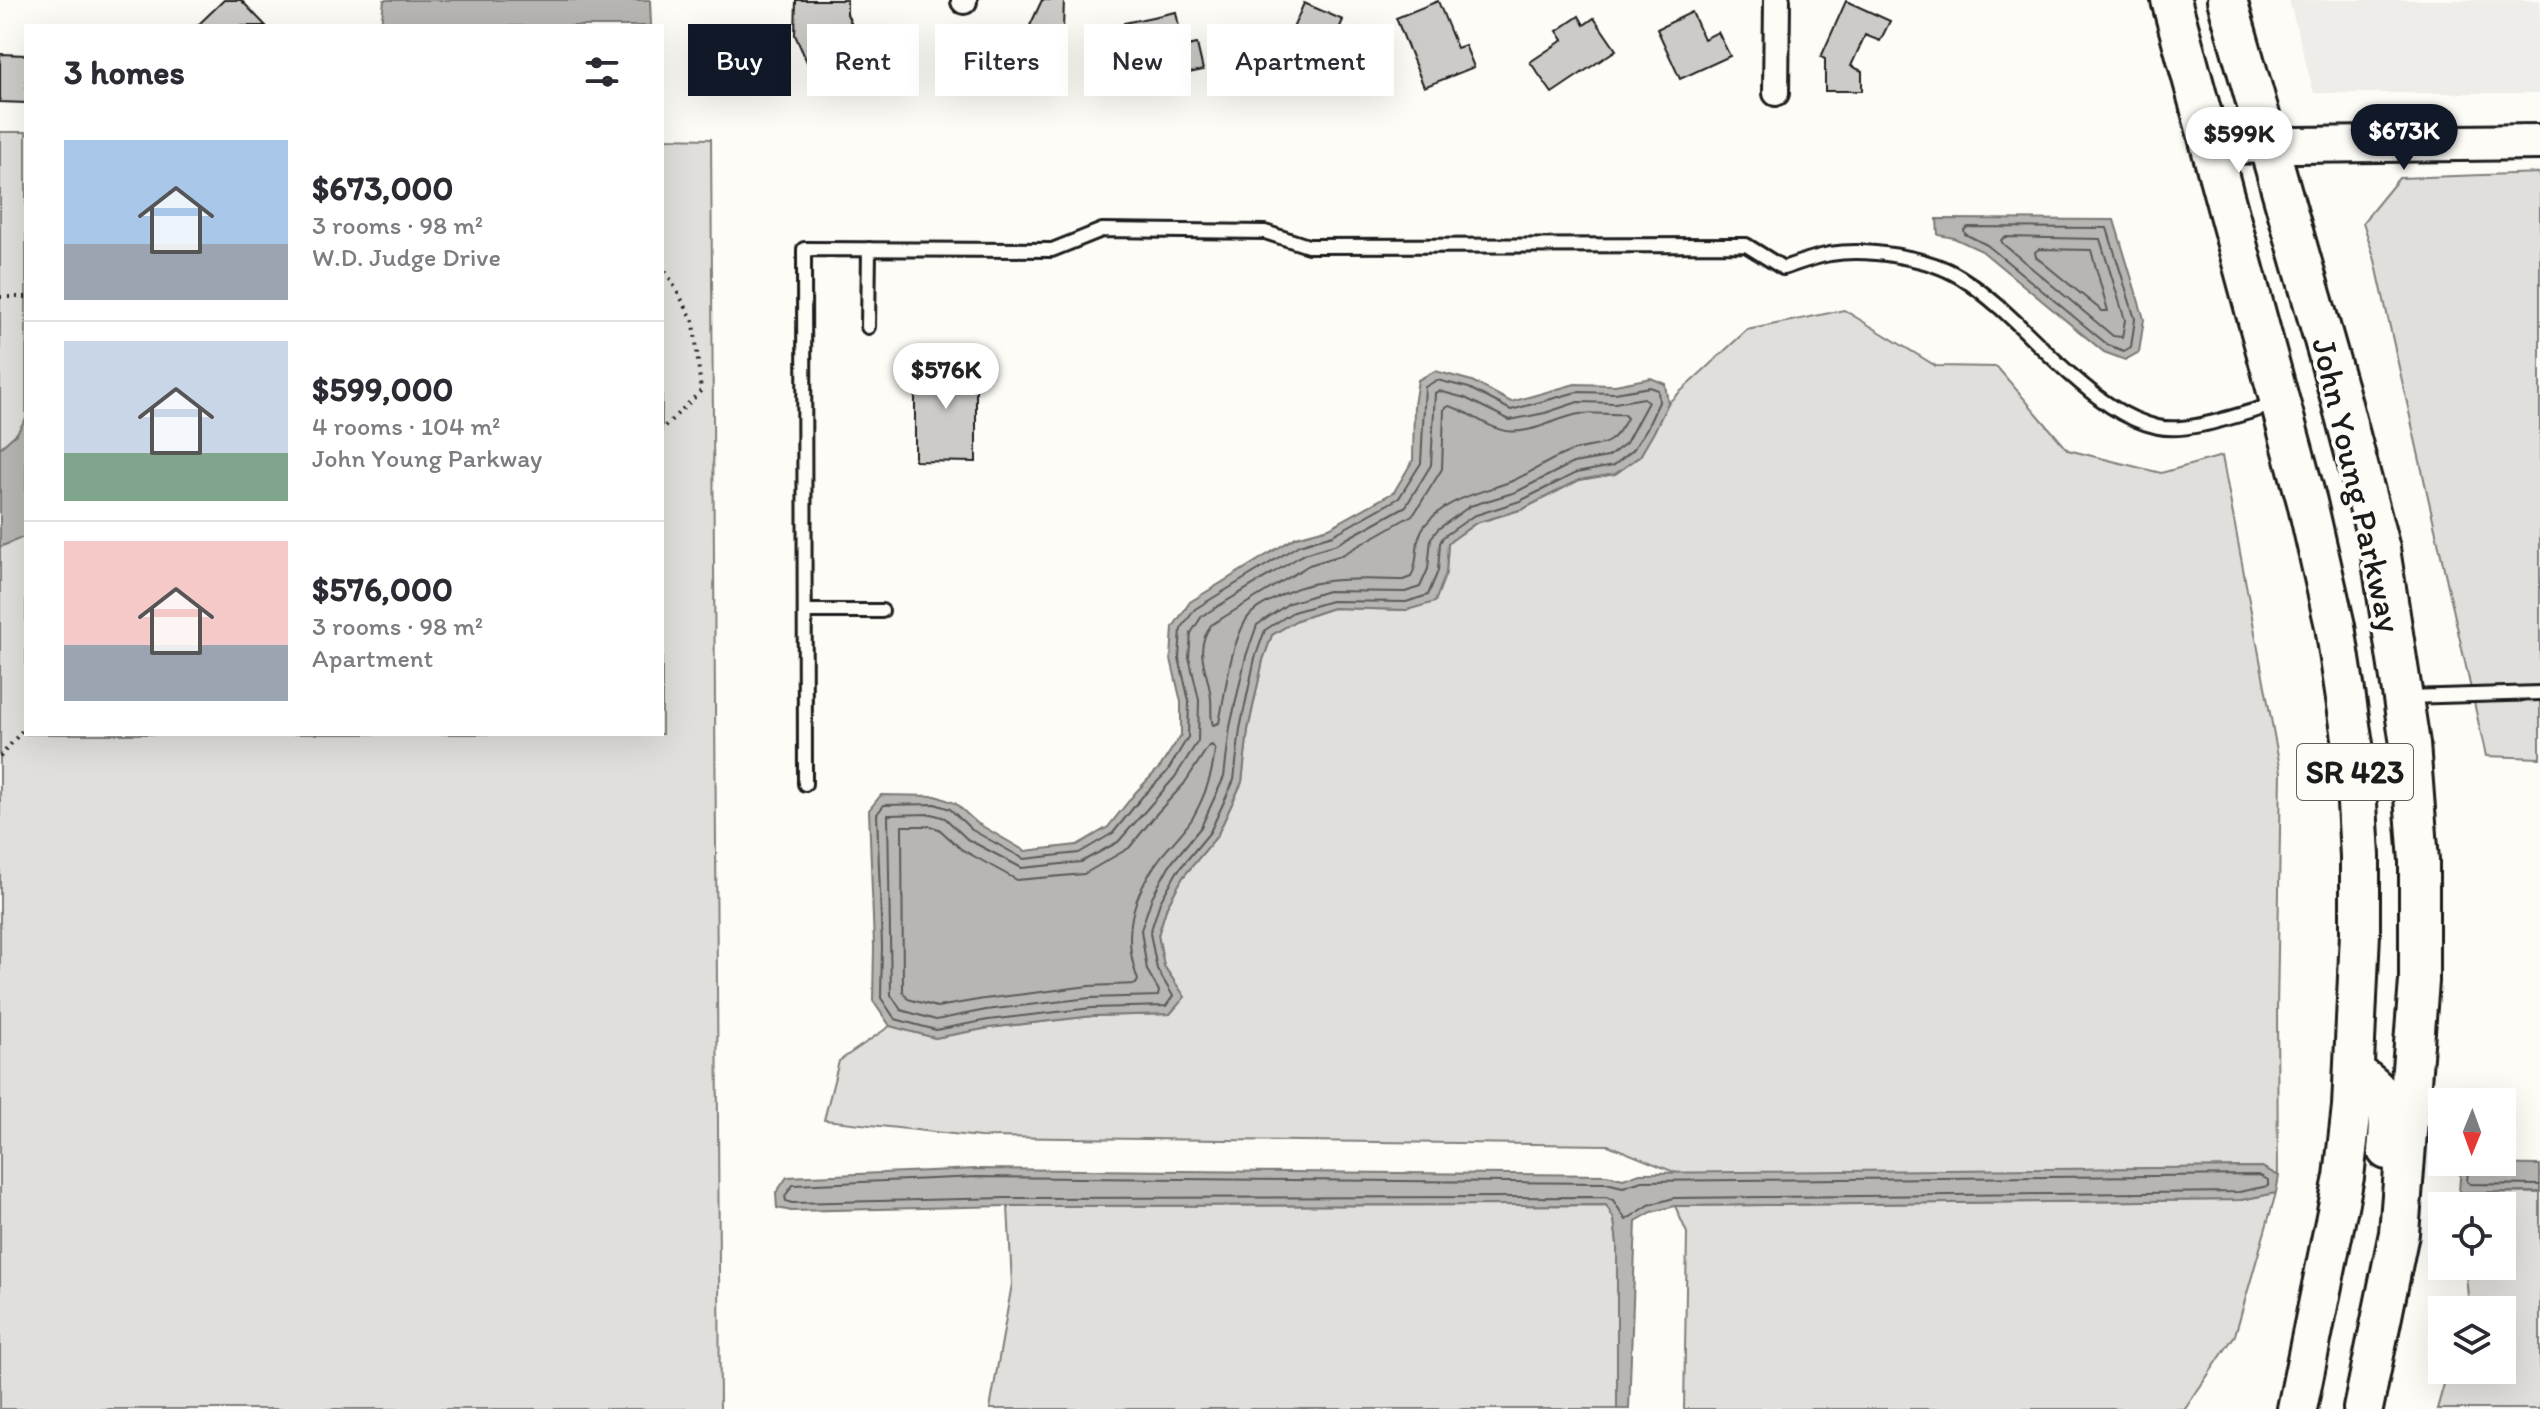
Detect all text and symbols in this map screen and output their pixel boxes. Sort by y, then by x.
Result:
chip: Buy [688,24,791,96]
chip: Rent [807,24,919,96]
chip: Filters [935,24,1068,96]
chip: New [1084,24,1191,96]
chip: Apartment [1207,24,1394,96]
icon: filters [580,50,624,94]
text: 3 homes [64,52,185,93]
pin: $673K [2348,104,2460,172]
pin: $599K [2183,107,2295,175]
text: $673K [2369,114,2439,146]
text: $599K [2204,117,2274,149]
text: $673,000 [312,168,454,209]
icon: home [128,172,224,268]
text: 3 rooms · 98 m² [312,209,483,241]
text: W.D. Judge Drive [312,241,501,273]
street label: John Young Parkway [2303,334,2411,636]
pin: $576K [890,343,1002,411]
text: $576K [911,353,981,385]
text: $599,000 [312,369,454,410]
icon: home [128,373,224,469]
text: 4 rooms · 104 m² [312,410,500,442]
text: John Young Parkway [312,442,542,474]
text: $576,000 [312,569,453,610]
icon: home [128,573,224,669]
text: 3 rooms · 98 m² [312,610,483,642]
text: Apartment [312,642,433,674]
road number: SR 423 [2297,744,2413,800]
north arrow [2428,1088,2516,1176]
map controls [2428,1088,2516,1384]
button: locate [2428,1192,2516,1280]
button: layers [2428,1296,2516,1384]

